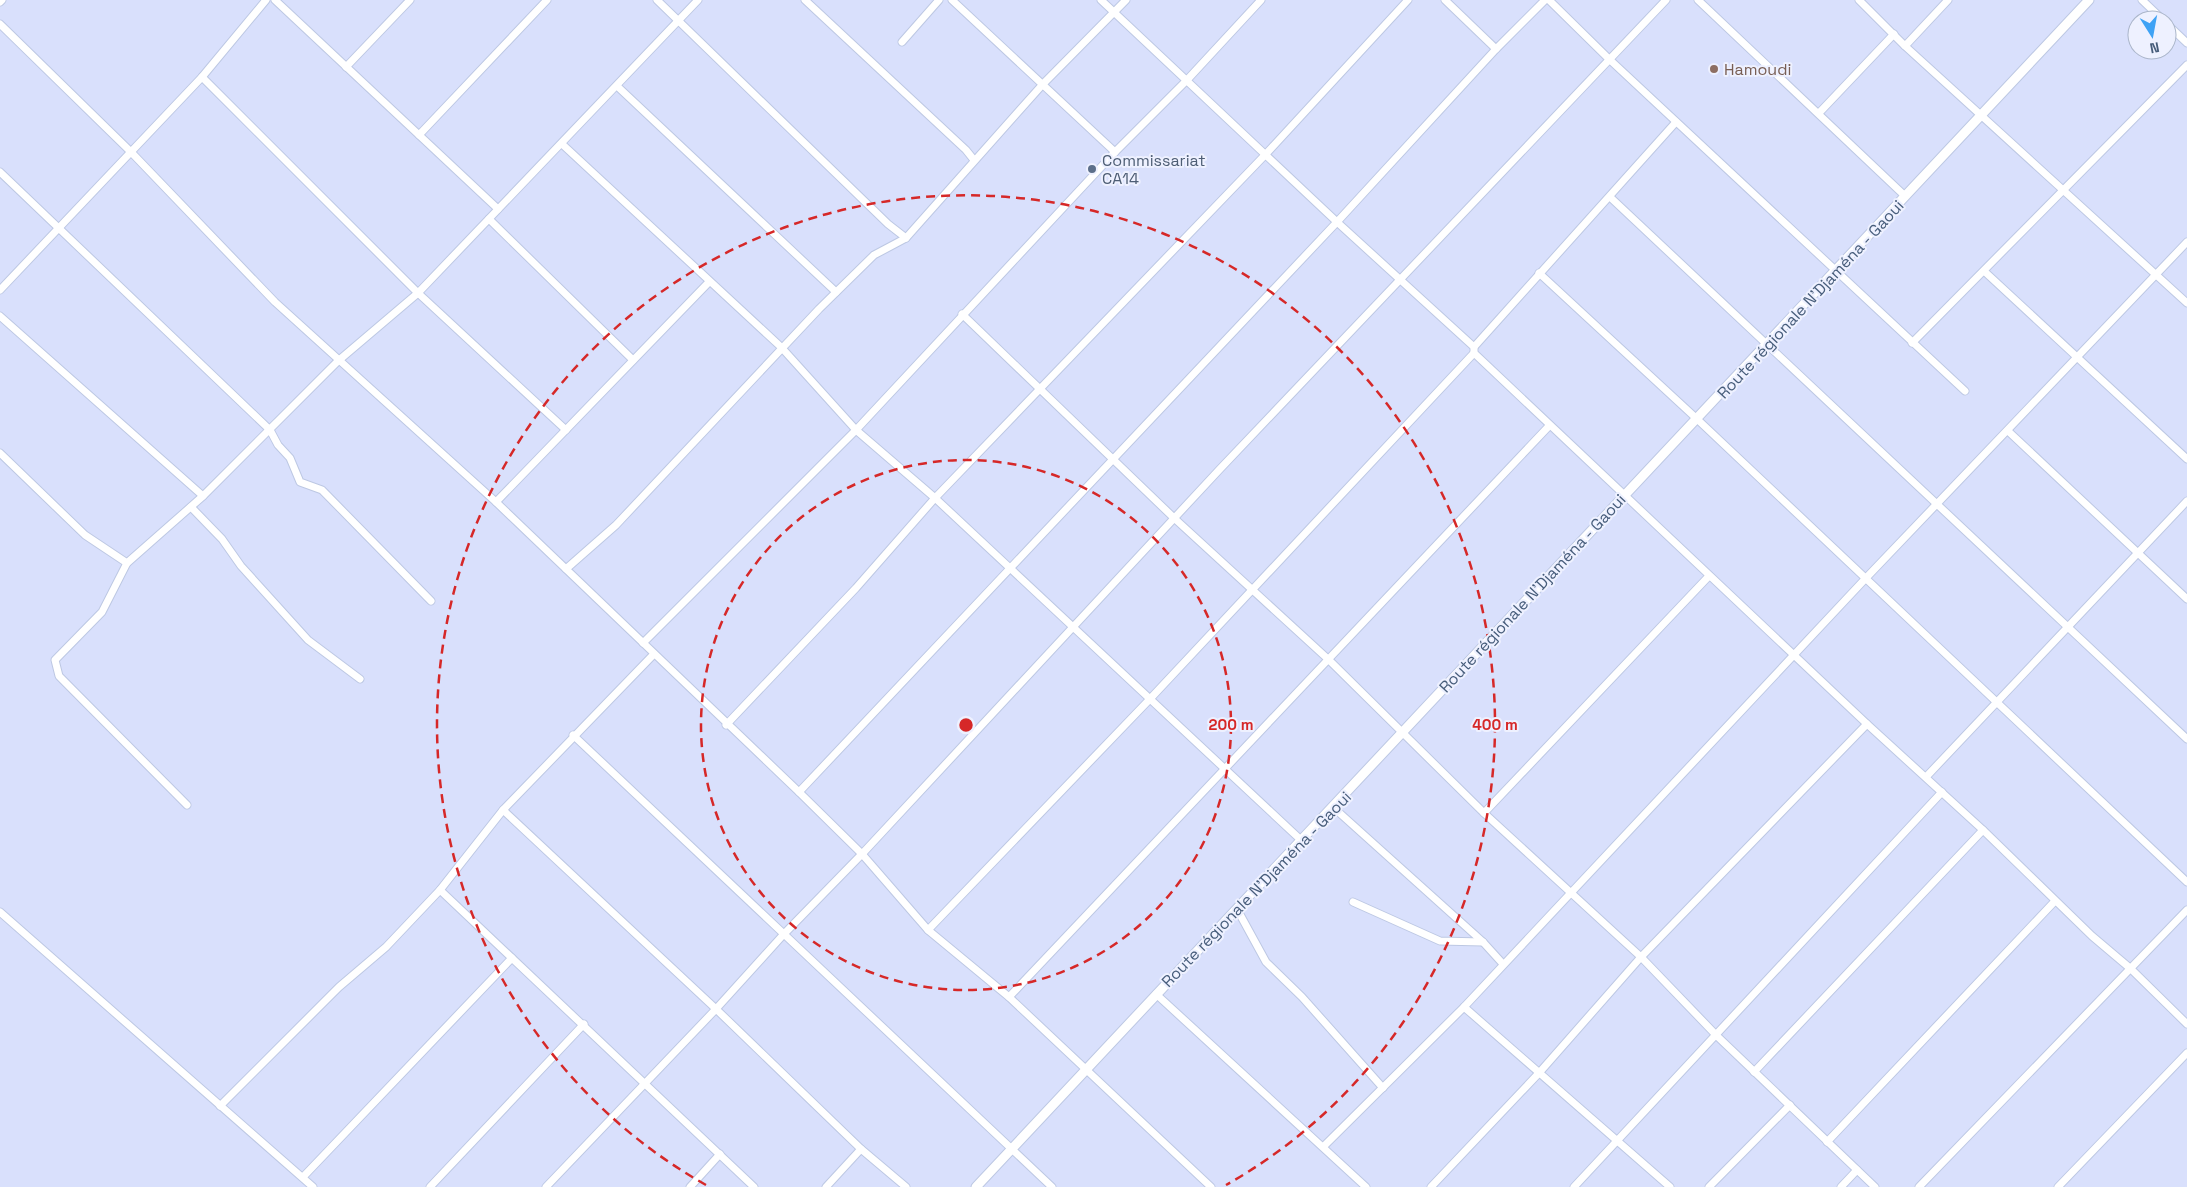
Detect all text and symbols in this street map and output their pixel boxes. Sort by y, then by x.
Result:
north arrow [2127,10,2177,60]
text: N [2148,38,2161,57]
place label: Hamoudi [1724,59,1791,80]
marker: Hamoudi [1708,63,1720,75]
place label: Commissariat CA14 [1102,150,1206,189]
marker: Commissariat CA14 [1086,163,1098,175]
street label: Route régionale N'Djaména - Gaoui [1712,195,1908,403]
street label: Route régionale N'Djaména - Gaoui [1434,489,1630,697]
text: 200 m [1209,715,1253,734]
text: 400 m [1472,715,1518,734]
centre of rings [957,716,975,734]
street label: Route régionale N'Djaména - Gaoui [1157,787,1356,992]

